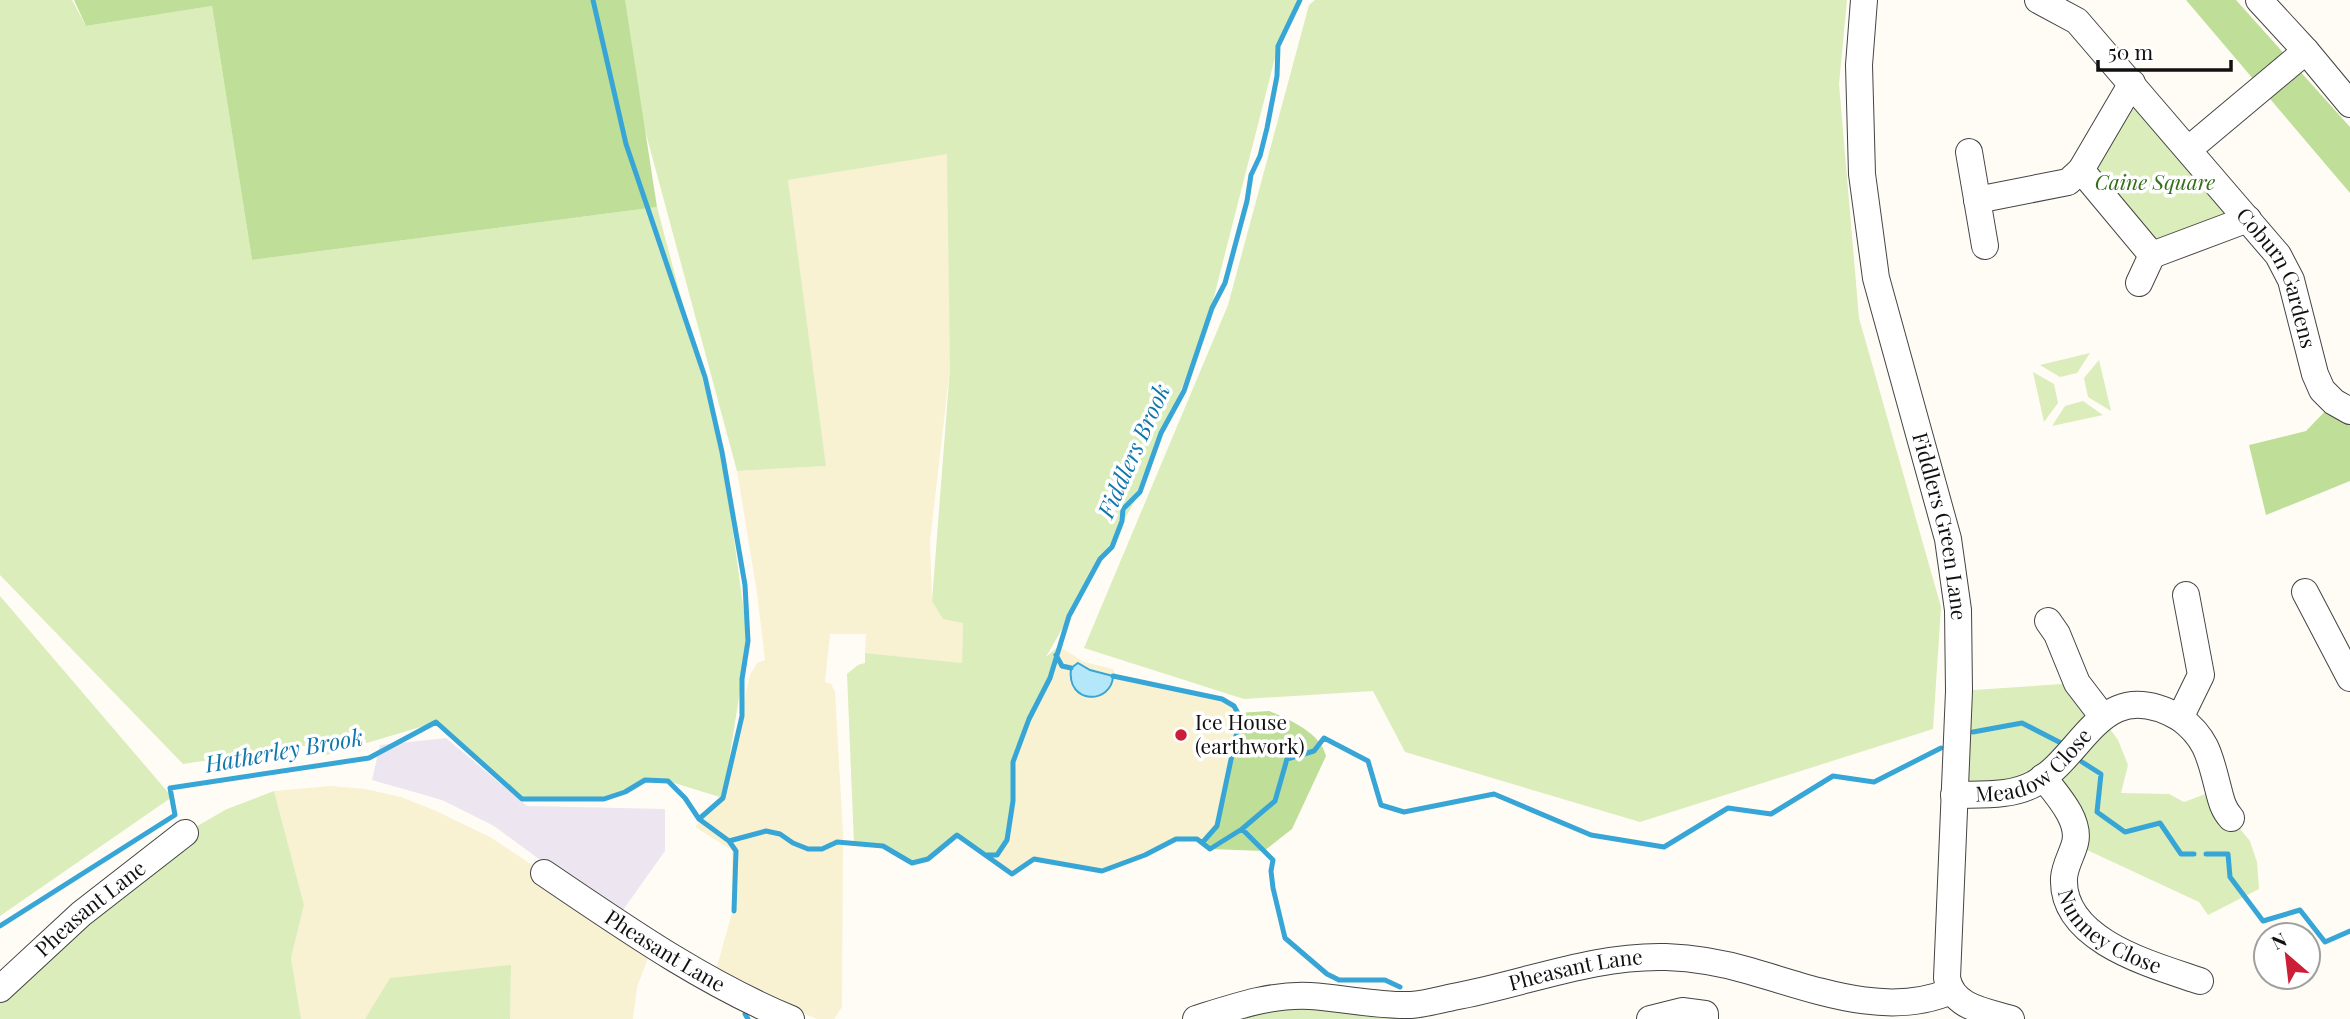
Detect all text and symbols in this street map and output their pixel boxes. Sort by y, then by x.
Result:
scale bar [2098,28,2231,72]
text: 50 m [2108,37,2154,65]
park label: Caine Square [2095,167,2215,195]
street label: Coburn Gardens [2231,201,2324,351]
water label: Fiddlers Brook [1089,378,1176,523]
street label: Fiddlers Green Lane [1907,429,1974,620]
place label: Ice House (earthwork) [1195,707,1305,759]
water label: Hatherley Brook [201,720,365,779]
street label: Meadow Close [1975,721,2097,807]
marker: Ice House (earthwork) [1173,727,1189,743]
street label: Pheasant Lane [28,853,151,962]
street label: Nunney Close [2053,886,2166,979]
street label: Pheasant Lane [600,902,731,997]
north arrow [2252,921,2322,991]
text: N [2266,925,2291,955]
street label: Pheasant Lane [1505,941,1643,996]

